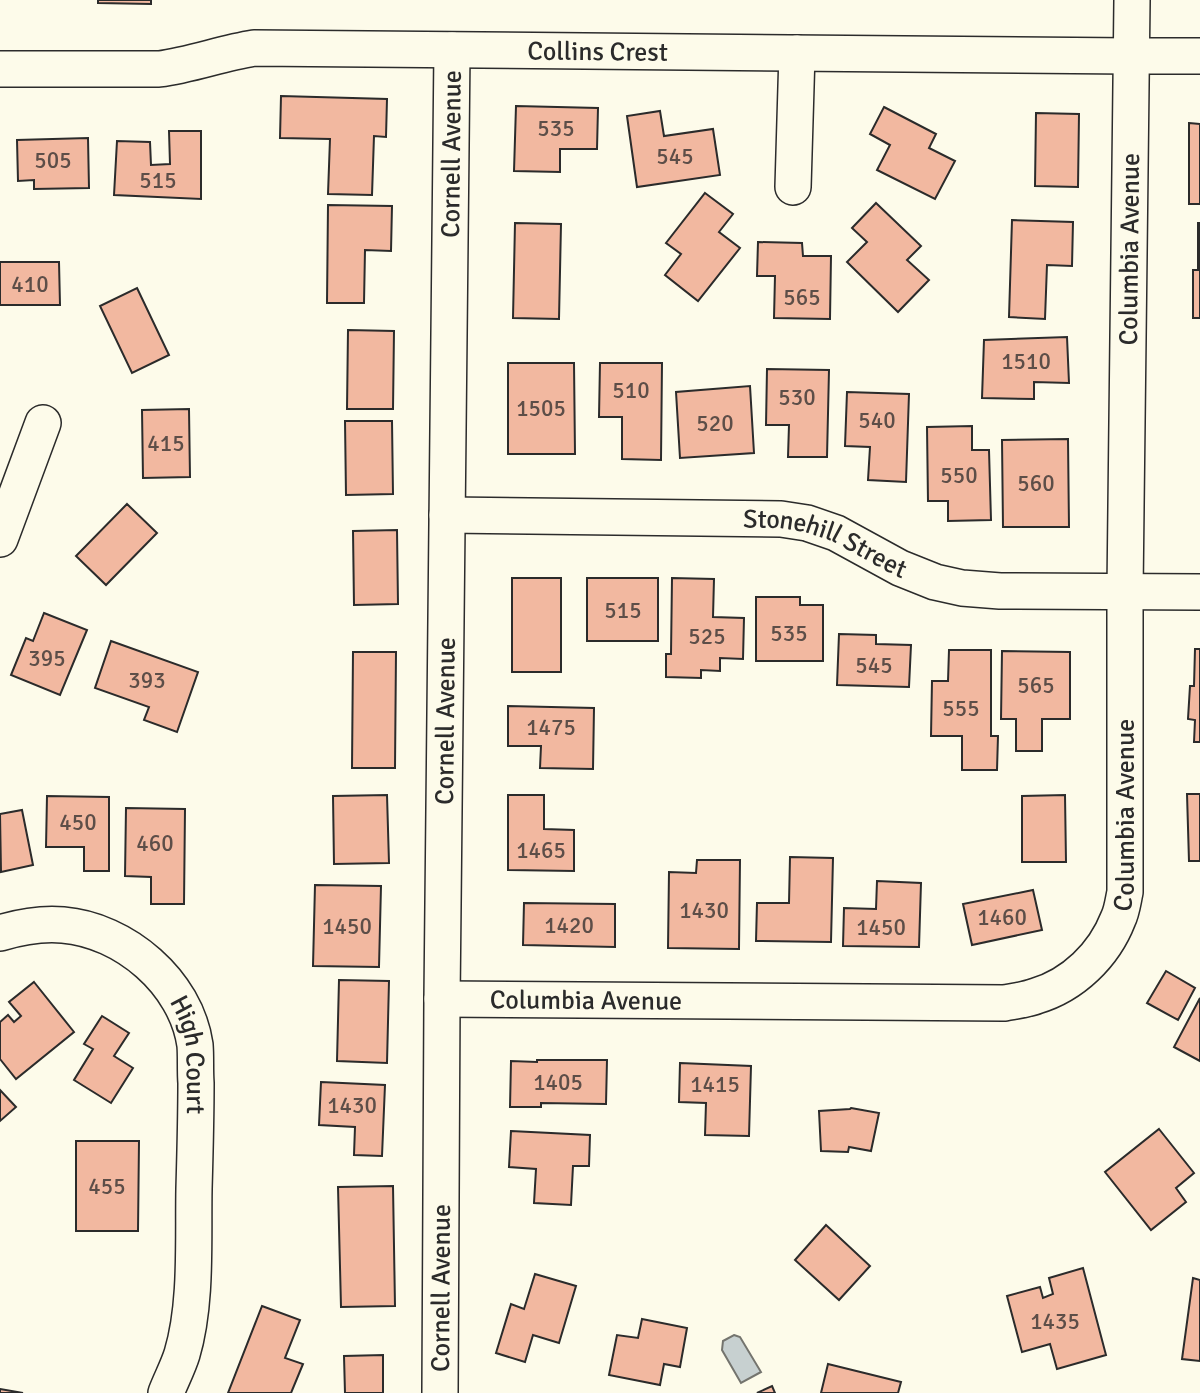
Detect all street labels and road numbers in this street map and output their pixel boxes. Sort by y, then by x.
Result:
street label: Collins Crest [527,35,668,69]
street label: Cornell Avenue [435,70,469,238]
street label: Columbia Avenue [1113,153,1147,345]
street label: Stonehill Street [743,504,911,586]
street label: Cornell Avenue [429,637,463,805]
street label: Columbia Avenue [1107,719,1142,914]
street label: Columbia Avenue [490,984,682,1018]
street label: High Court [162,990,211,1114]
street label: Cornell Avenue [425,1204,458,1372]

